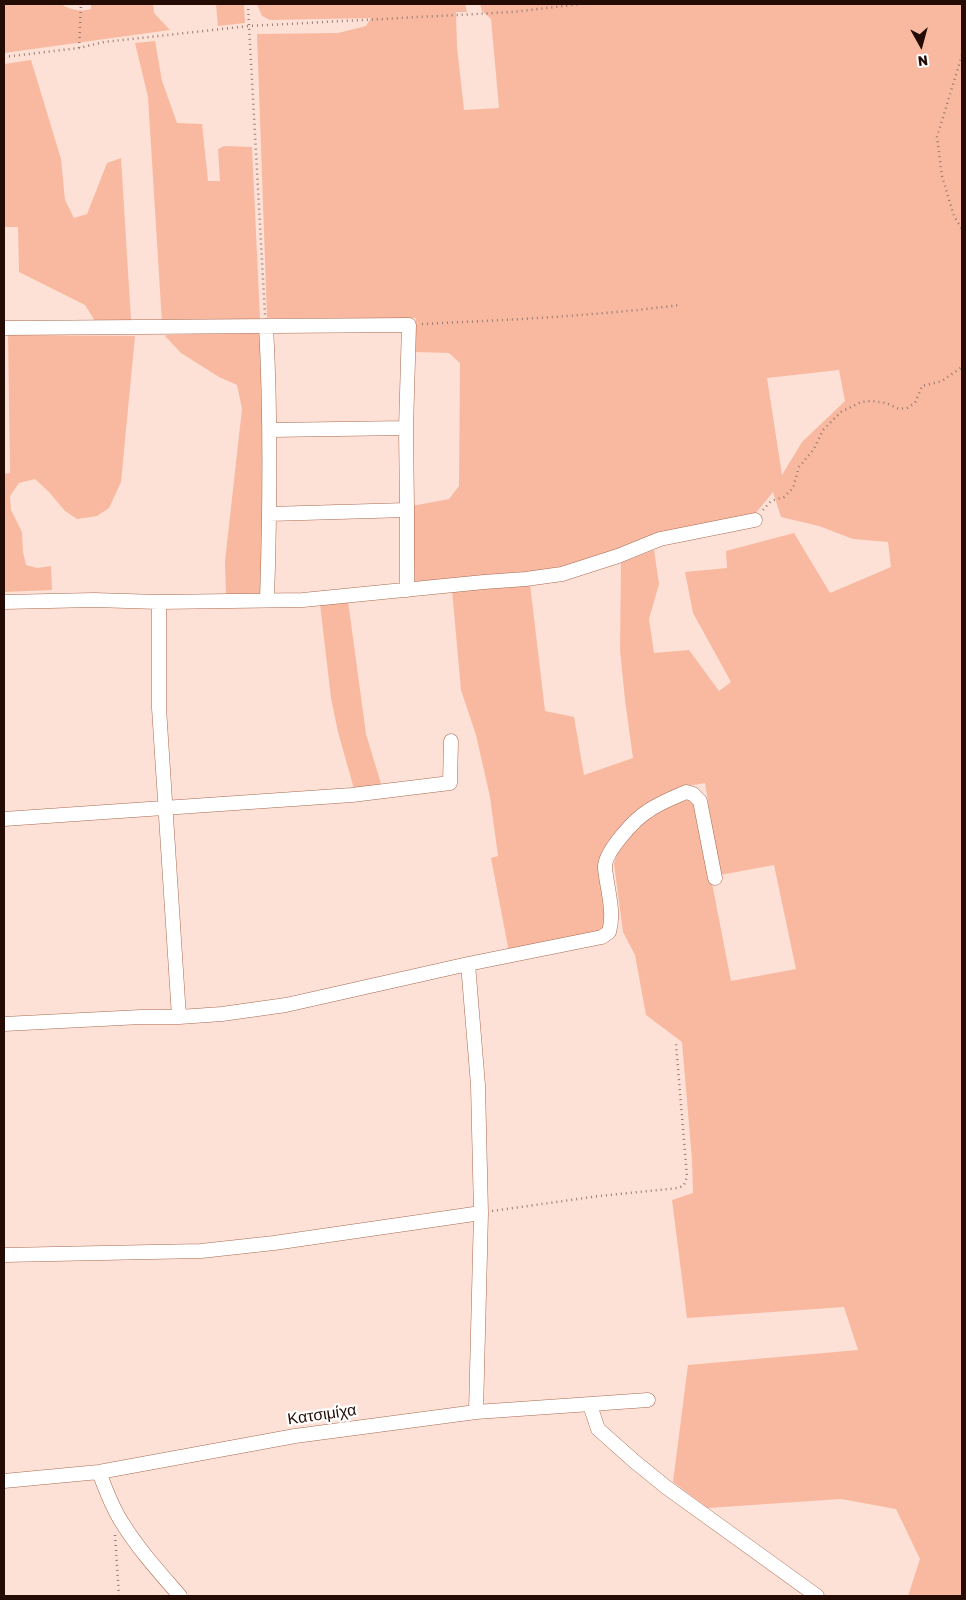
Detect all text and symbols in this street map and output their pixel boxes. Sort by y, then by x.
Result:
north arrow [896,20,946,70]
text: N [917,51,929,69]
street label: Κατσιμίχα [286,1401,358,1429]

